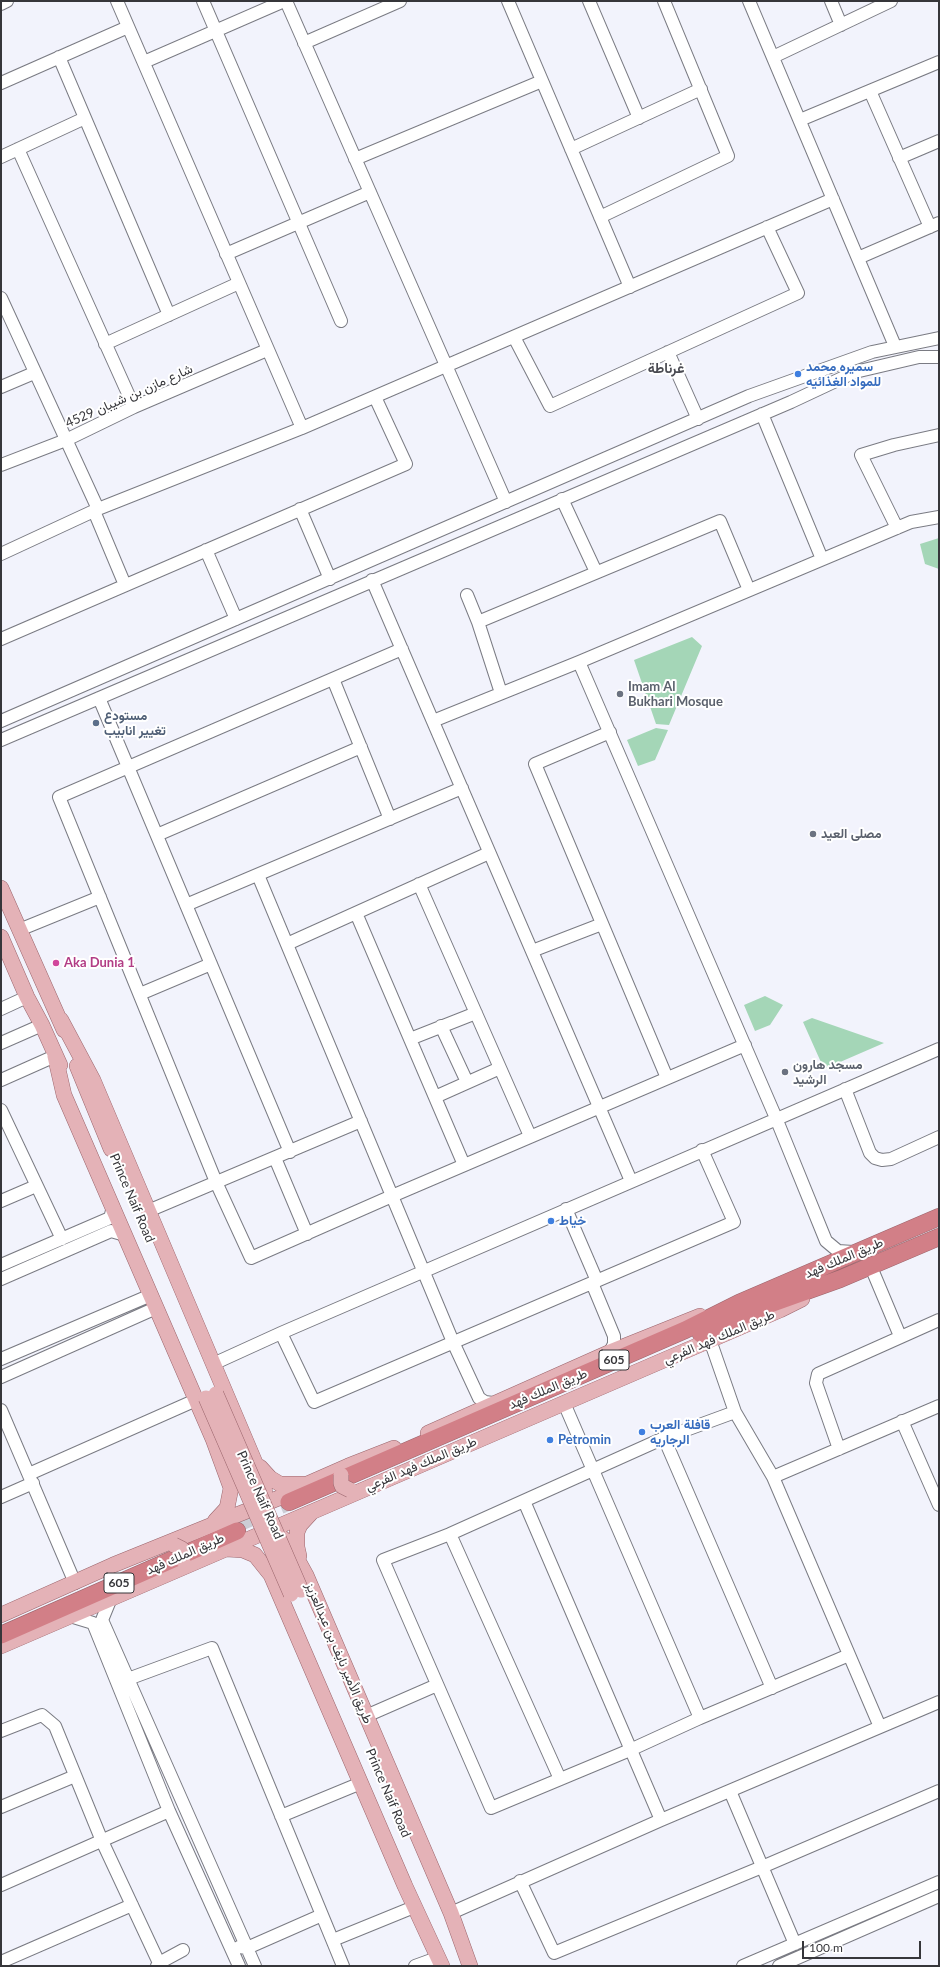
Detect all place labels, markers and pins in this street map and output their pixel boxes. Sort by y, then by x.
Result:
place label: سميره محمد للمواد الغذائيه [806,359,881,390]
marker: سميره محمد للمواد الغذائيه [793,369,803,379]
place label: Imam Al Bukhari Mosque [628,679,723,710]
marker: Imam Al Bukhari Mosque [615,689,625,699]
place label: مستودع تغيير انابيب [104,708,166,739]
marker: مستودع تغيير انابيب [91,718,101,728]
place label: مصلى العيد [821,826,882,842]
marker: مصلى العيد [808,829,818,839]
place label: Aka Dunia 1 [64,955,135,971]
marker: Aka Dunia 1 [51,958,61,968]
place label: مسجد هارون الرشيد [793,1057,862,1088]
marker: مسجد هارون الرشيد [780,1067,790,1077]
place label: خياط [559,1213,586,1229]
marker: خياط [546,1216,556,1226]
place label: قافلة العرب الرجاريه [650,1417,710,1448]
marker: قافلة العرب الرجاريه [637,1427,647,1437]
place label: Petromin [558,1432,611,1448]
marker: Petromin [545,1435,555,1445]

